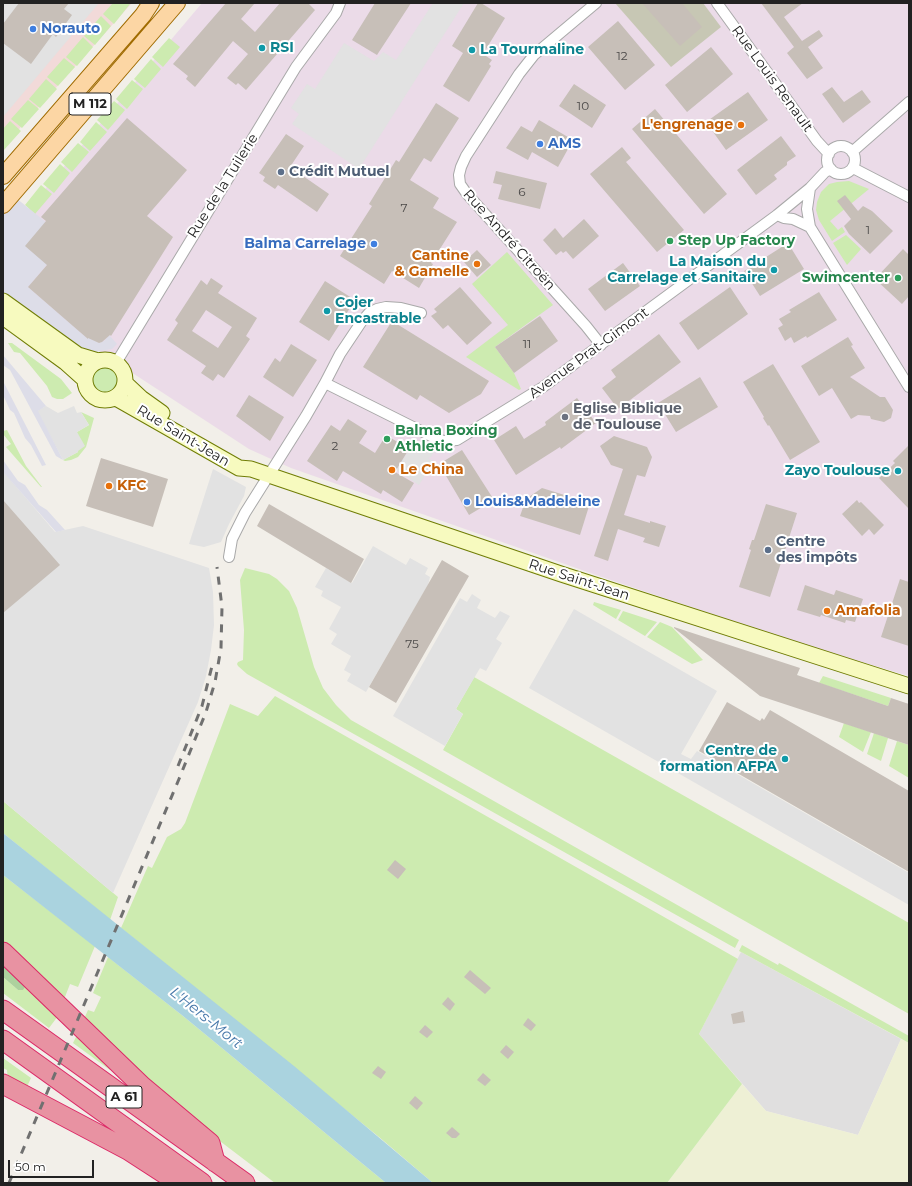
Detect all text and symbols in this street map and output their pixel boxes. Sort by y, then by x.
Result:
place label: Norauto [41,21,100,37]
street label: Rue Louis Renault [728,23,816,135]
marker: Norauto [28,24,38,34]
place label: RSI [270,40,294,56]
place label: La Tourmaline [480,42,584,58]
marker: RSI [257,43,267,53]
marker: La Tourmaline [467,45,477,55]
house number: 12 [616,49,628,63]
road number: M 112 [69,93,111,115]
house number: 10 [577,99,589,113]
place label: L'engrenage [641,117,733,133]
marker: L'engrenage [736,120,746,130]
street label: Rue de la Tuilerie [184,131,262,241]
place label: AMS [548,136,581,152]
marker: AMS [535,139,545,149]
place label: Crédit Mutuel [289,164,390,180]
marker: Crédit Mutuel [276,167,286,177]
house number: 6 [518,185,526,199]
street label: Rue André Citroën [459,186,559,294]
house number: 7 [400,201,408,215]
house number: 1 [866,223,870,237]
place label: Step Up Factory [678,233,795,249]
place label: Balma Carrelage [244,236,366,252]
marker: Step Up Factory [665,236,675,246]
marker: Balma Carrelage [369,239,379,249]
place label: Cantine & Gamelle [395,248,469,280]
place label: La Maison du Carrelage et Sanitaire [607,254,766,286]
marker: Cantine & Gamelle [472,259,482,269]
marker: La Maison du Carrelage et Sanitaire [769,265,779,275]
place label: Swimcenter [802,270,890,286]
marker: Swimcenter [893,273,903,283]
place label: Cojer Encastrable [335,295,421,328]
street label: Avenue Prat-Gimont [526,304,652,402]
marker: Cojer Encastrable [322,306,332,316]
house number: 11 [523,337,531,351]
place label: Eglise Biblique de Toulouse [573,401,682,434]
street label: Rue Saint-Jean [134,402,232,470]
marker: Eglise Biblique de Toulouse [560,412,570,422]
place label: Balma Boxing Athletic [395,423,498,456]
marker: Balma Boxing Athletic [382,434,392,444]
house number: 2 [332,439,338,453]
place label: Le China [400,462,464,478]
place label: Zayo Toulouse [785,463,890,479]
marker: Le China [387,465,397,475]
marker: Zayo Toulouse [893,466,903,476]
place label: KFC [117,478,146,494]
marker: KFC [104,481,114,491]
place label: Louis&Madeleine [475,494,600,510]
marker: Louis&Madeleine [462,497,472,507]
place label: Centre des impôts [776,534,857,566]
marker: Centre des impôts [763,545,773,555]
street label: Rue Saint-Jean [526,556,632,604]
place label: Amafolia [835,603,901,619]
marker: Amafolia [822,606,832,616]
house number: 75 [405,637,419,651]
place label: Centre de formation AFPA [660,743,777,776]
marker: Centre de formation AFPA [780,754,790,764]
water label: L'Hers-Mort [166,983,246,1053]
road number: A 61 [106,1086,142,1108]
scale bar [10,1152,96,1178]
text: 50 m [15,1159,46,1174]

